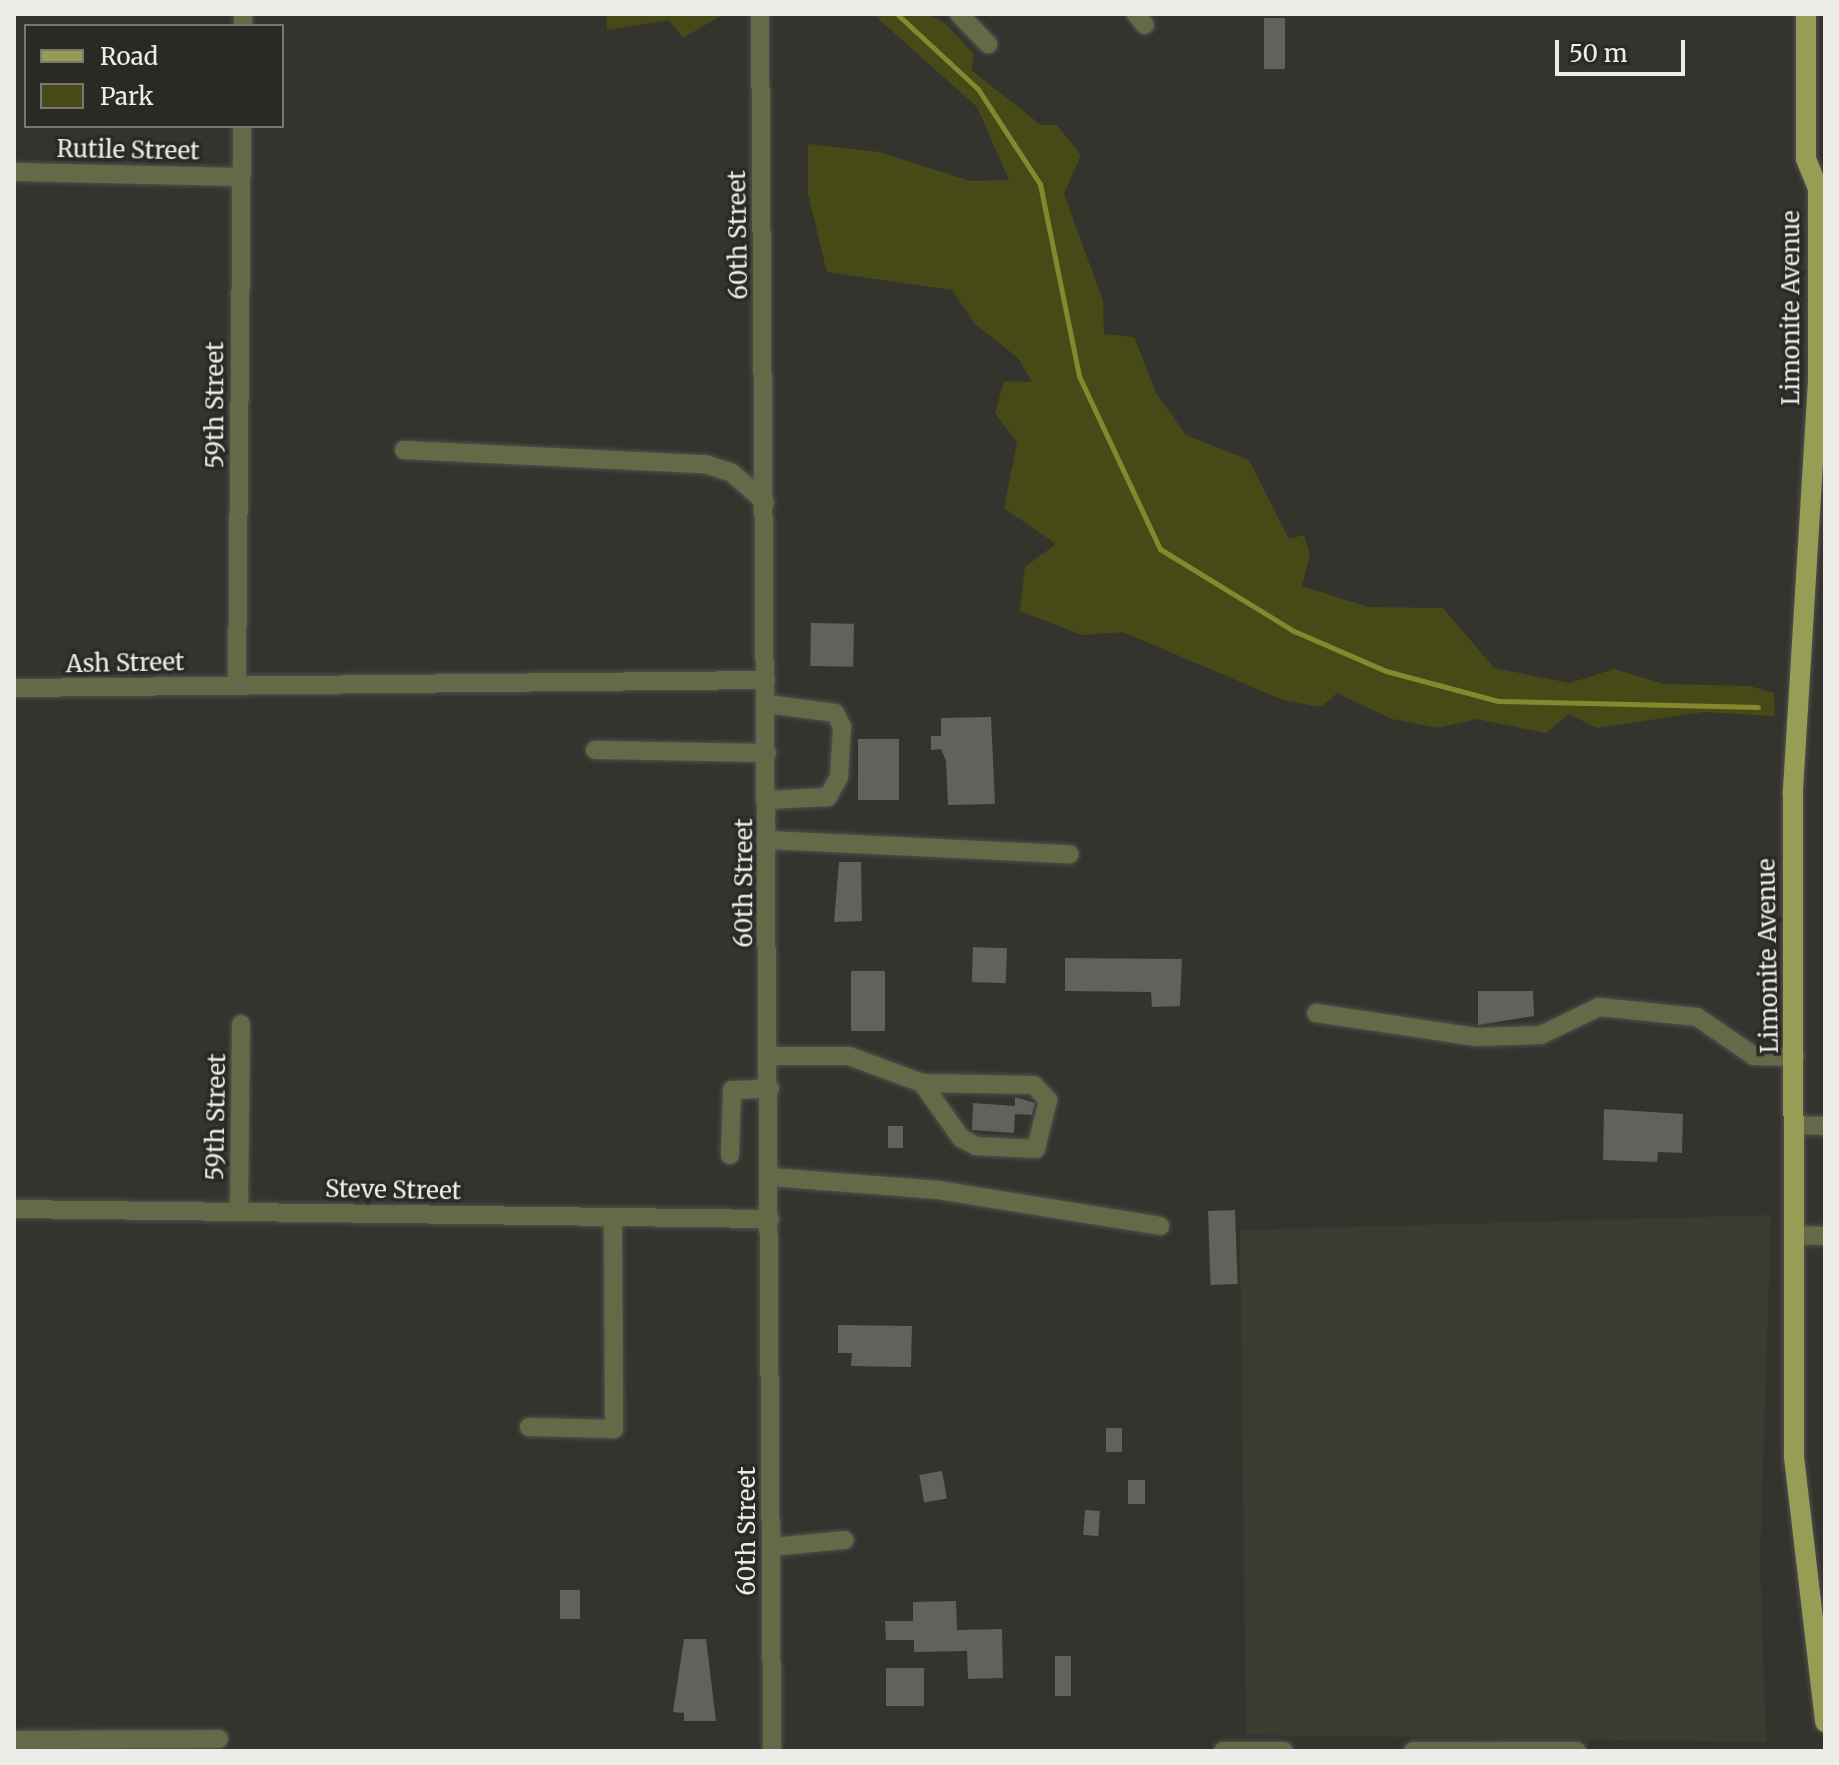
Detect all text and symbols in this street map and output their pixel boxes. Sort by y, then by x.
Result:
legend [24,24,284,128]
scale bar [1559,24,1689,74]
text: 50 m [1569,38,1628,69]
text: Road [100,41,158,72]
text: Park [100,81,153,112]
street label: Rutile Street [56,134,200,166]
street label: 60th Street [722,170,754,300]
street label: Limonite Avenue [1777,211,1805,405]
street label: 59th Street [201,341,229,469]
street label: Ash Street [65,648,185,678]
street label: 60th Street [730,818,758,948]
street label: Limonite Avenue [1752,858,1784,1054]
street label: 59th Street [200,1053,232,1181]
street label: Steve Street [325,1174,461,1206]
street label: 60th Street [733,1466,761,1596]

